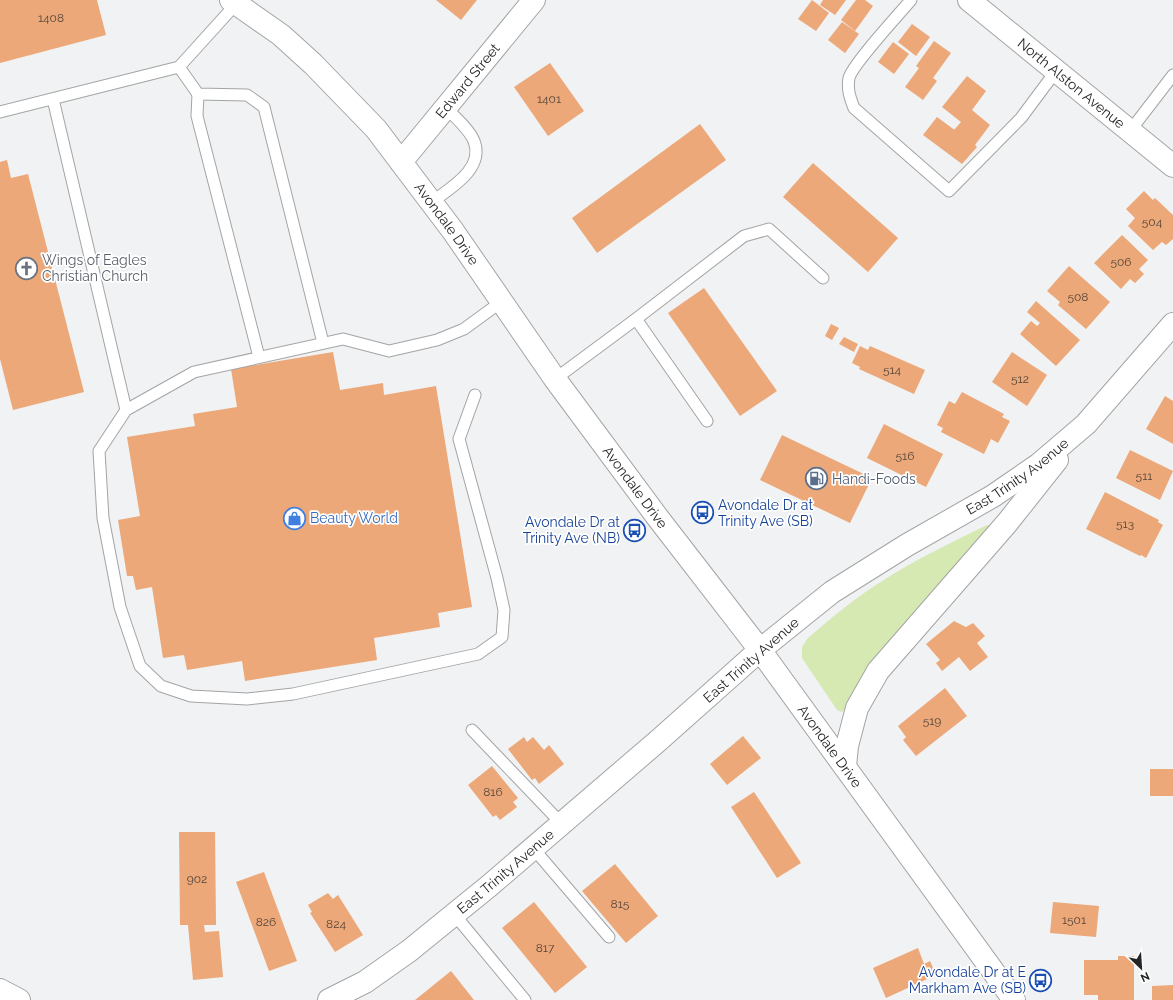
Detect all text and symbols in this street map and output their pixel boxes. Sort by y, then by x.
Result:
house number: 1408 [38,11,64,25]
street label: North Alston Avenue [1015,35,1128,132]
street label: Edward Street [432,40,503,121]
house number: 1401 [537,92,561,106]
street label: Avondale Drive [411,179,482,268]
house number: 504 [1142,215,1163,229]
place label: Wings of Eagles Christian Church [42,252,148,284]
church icon: Wings of Eagles Christian Church [13,255,39,281]
house number: 506 [1110,255,1132,269]
house number: 508 [1067,290,1089,304]
house number: 514 [883,363,902,377]
house number: 512 [1011,372,1029,386]
street label: East Trinity Avenue [963,435,1071,518]
street label: Avondale Drive [600,443,671,531]
house number: 516 [896,449,914,463]
fuel station icon: Handi-Foods [803,466,829,492]
house number: 511 [1136,469,1152,483]
place label: Handi-Foods [832,471,916,487]
place label: Avondale Dr at Trinity Ave (SB) [718,497,813,529]
bus stop icon: Avondale Dr at Trinity Ave (SB) [689,500,715,526]
shop icon: Beauty World [281,505,307,531]
place label: Beauty World [310,510,398,526]
place label: Avondale Dr at Trinity Ave (NB) [523,514,620,546]
bus stop icon: Avondale Dr at Trinity Ave (NB) [622,517,648,543]
house number: 513 [1116,517,1134,531]
street label: East Trinity Avenue [700,614,802,706]
street label: Avondale Drive [795,702,865,791]
house number: 519 [923,714,941,728]
house number: 816 [483,785,503,799]
street label: East Trinity Avenue [454,826,557,917]
house number: 902 [187,872,207,886]
house number: 815 [611,897,630,911]
house number: 1501 [1062,913,1086,927]
house number: 826 [256,915,276,929]
house number: 824 [326,917,346,931]
house number: 817 [536,941,555,955]
north arrow [1121,948,1161,988]
place label: Avondale Dr at E Markham Ave (SB) [909,964,1026,996]
bus stop icon: Avondale Dr at E Markham Ave (SB) [1028,967,1054,993]
text: N [1138,969,1152,984]

